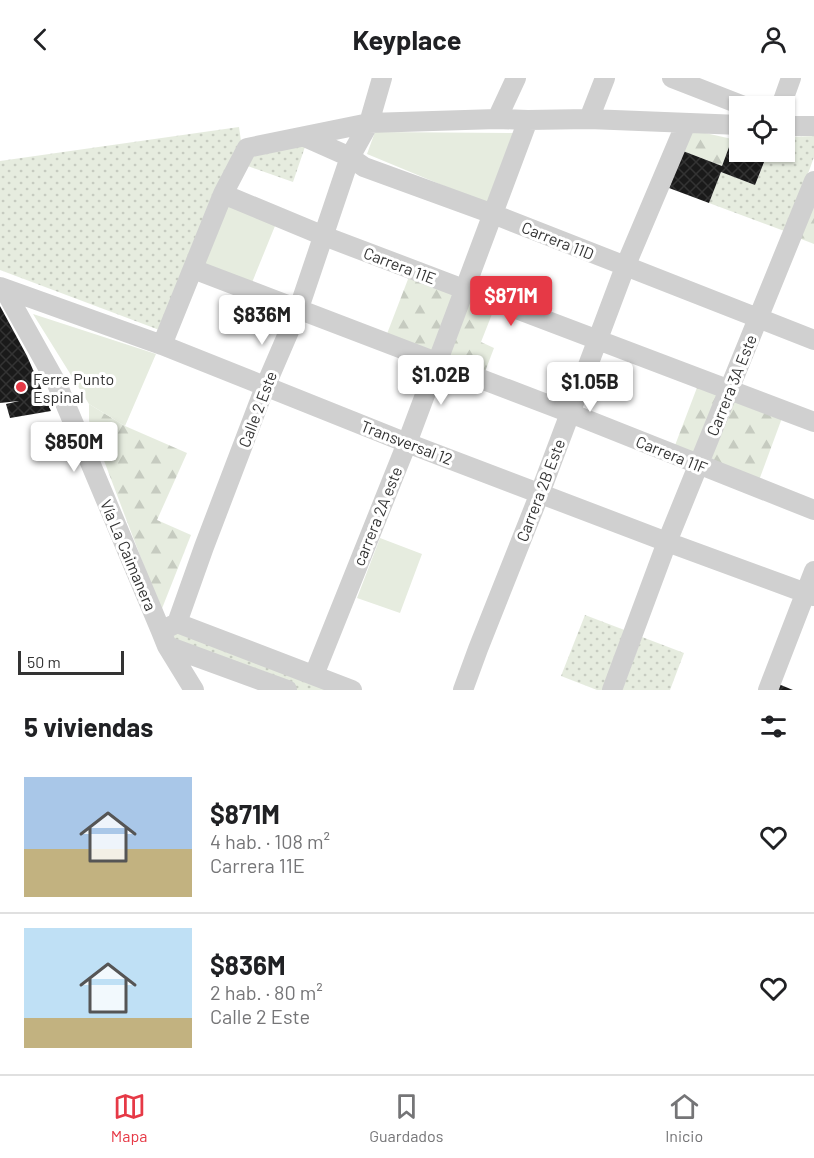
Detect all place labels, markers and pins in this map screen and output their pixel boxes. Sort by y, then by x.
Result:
pin: $871M [469,276,553,327]
pin: $836M [220,295,304,346]
pin: $1.02B [392,355,490,406]
pin: $1.05B [541,362,639,413]
place label: Ferre Punto Espinal [33,369,114,406]
marker: Ferre Punto Espinal [14,380,28,394]
pin: $850M [32,422,116,473]

